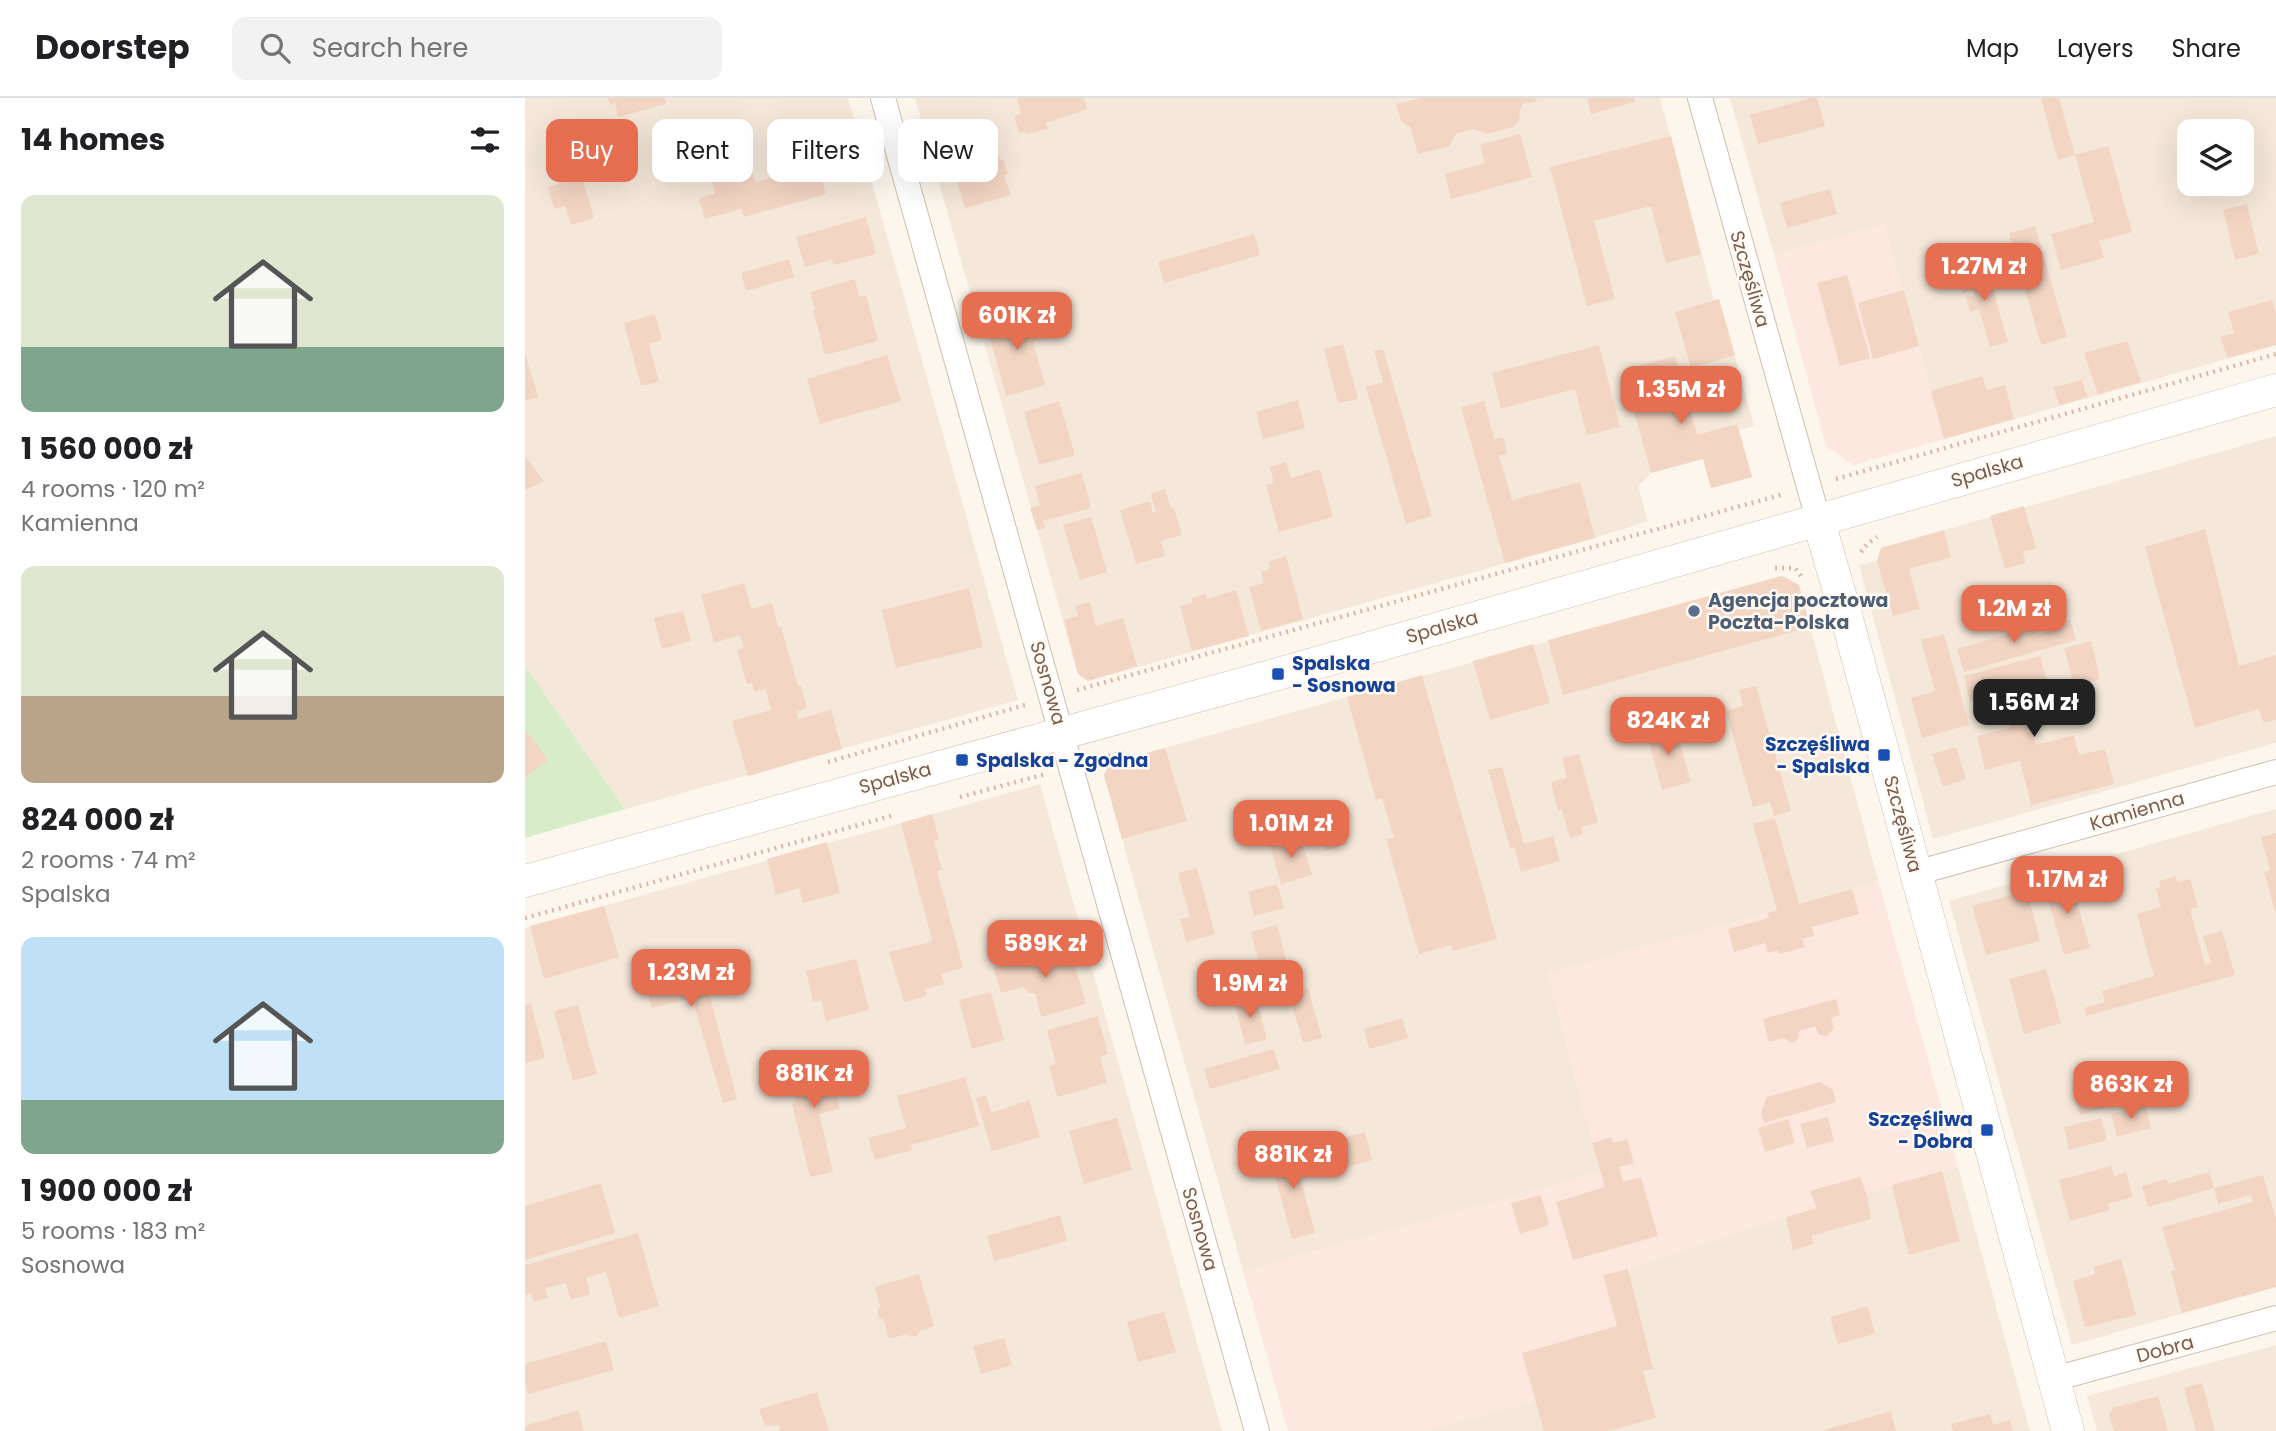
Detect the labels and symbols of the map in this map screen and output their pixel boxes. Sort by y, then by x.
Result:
street label: Szczęśliwa [1723,227,1777,331]
pin: 1.27M zł [1912,244,2056,303]
pin: 601K zł [952,292,1082,352]
pin: 1.35M zł [1609,366,1753,426]
street label: Spalska [1948,448,2026,494]
pin: 1.2M zł [1949,586,2079,645]
place label: Agencja pocztowa Poczta-Polska [1708,587,1889,636]
marker: Agencja pocztowa Poczta-Polska [1686,603,1702,619]
street label: Spalska [1403,604,1481,650]
street label: Sosnowa [1023,638,1073,728]
place label: Spalska - Sosnowa [1292,650,1396,699]
marker: Spalska - Sosnowa [1270,666,1286,682]
pin: 1.56M zł [1962,680,2106,739]
pin: 824K zł [1603,698,1733,757]
place label: Szczęśliwa - Spalska [1765,731,1870,780]
place label: Spalska - Zgodna [976,747,1148,774]
marker: Szczęśliwa - Spalska [1876,747,1892,763]
marker: Spalska - Zgodna [954,752,970,768]
street label: Spalska [856,755,934,801]
street label: Szczęśliwa [1877,772,1929,876]
street label: Kamienna [2086,785,2188,837]
pin: 1.01M zł [1219,800,1363,860]
pin: 1.17M zł [1995,856,2139,916]
pin: 589K zł [980,920,1110,980]
pin: 1.23M zł [619,950,763,1009]
pin: 1.9M zł [1185,960,1315,1020]
pin: 881K zł [749,1051,879,1110]
pin: 863K zł [2066,1062,2196,1121]
place label: Szczęśliwa - Dobra [1868,1106,1973,1155]
marker: Szczęśliwa - Dobra [1979,1122,1995,1138]
pin: 881K zł [1228,1132,1358,1191]
street label: Sosnowa [1175,1184,1225,1274]
street label: Dobra [2133,1328,2197,1370]

